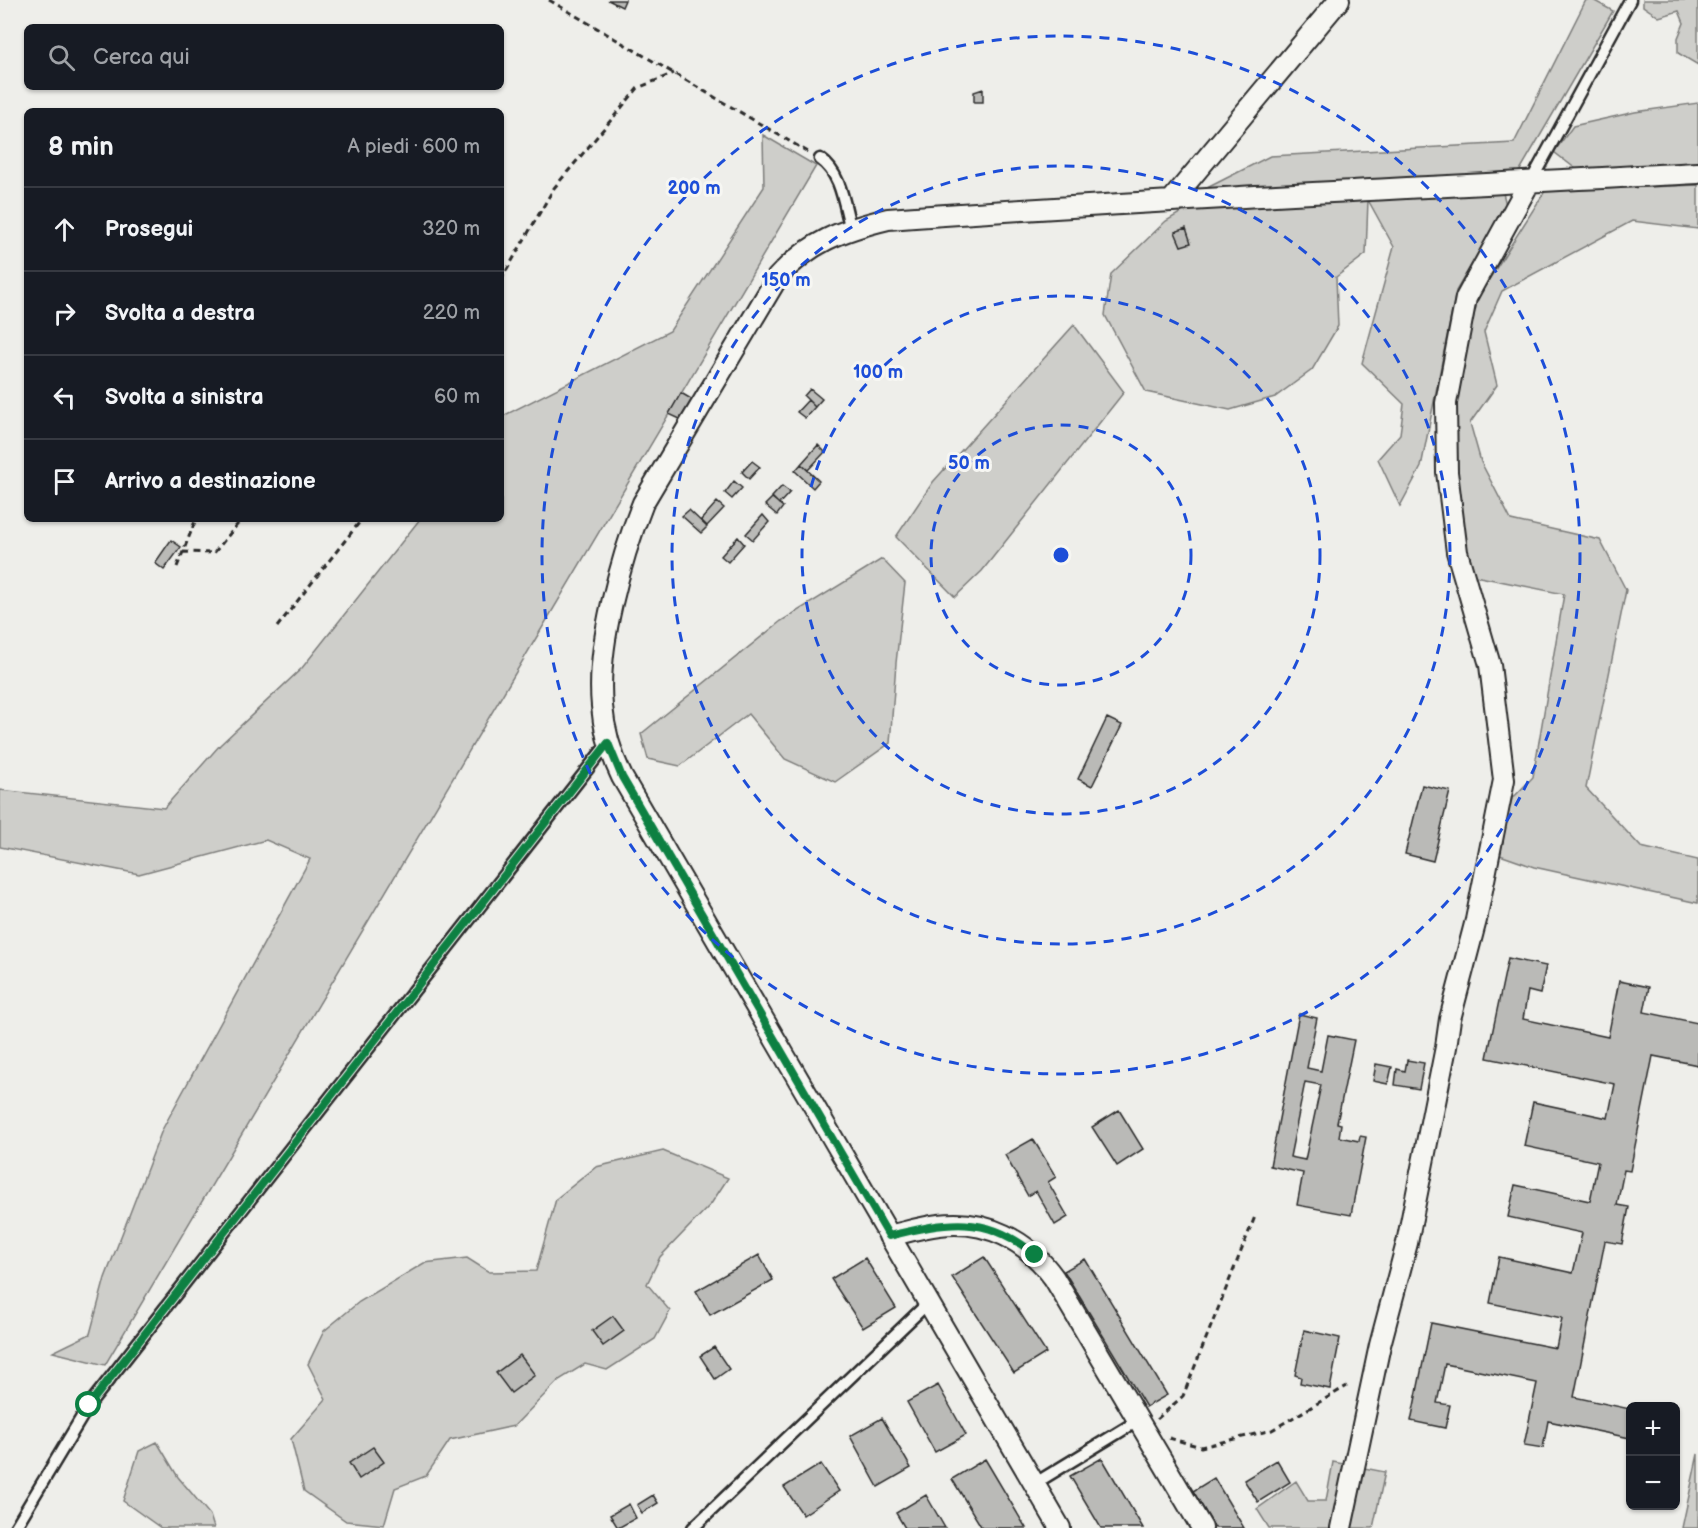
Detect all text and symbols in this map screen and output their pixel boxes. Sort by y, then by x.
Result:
search box [24,24,504,90]
icon: search [45,41,78,74]
text: Cerca qui [93,44,190,71]
text: 8 min [48,132,114,163]
text: A piedi · 600 m [347,135,480,159]
text: 200 m [667,178,721,199]
icon: ahead [48,213,81,246]
text: Prosegui [105,216,193,243]
text: 320 m [422,217,480,241]
text: 150 m [761,270,811,291]
icon: right [48,297,81,330]
text: Svolta a destra [105,300,255,327]
text: 220 m [423,301,480,325]
text: 100 m [853,362,903,383]
icon: left [48,381,81,414]
text: Svolta a sinistra [105,384,264,411]
text: 60 m [434,385,480,409]
text: 50 m [948,453,990,474]
icon: arrive [48,465,81,498]
text: Arrivo a destinazione [105,468,316,495]
centre of rings [1051,545,1071,565]
route end [1021,1241,1047,1267]
route start [75,1391,101,1417]
map controls [1626,1402,1680,1510]
button: + [1626,1402,1680,1456]
button: − [1626,1456,1680,1510]

